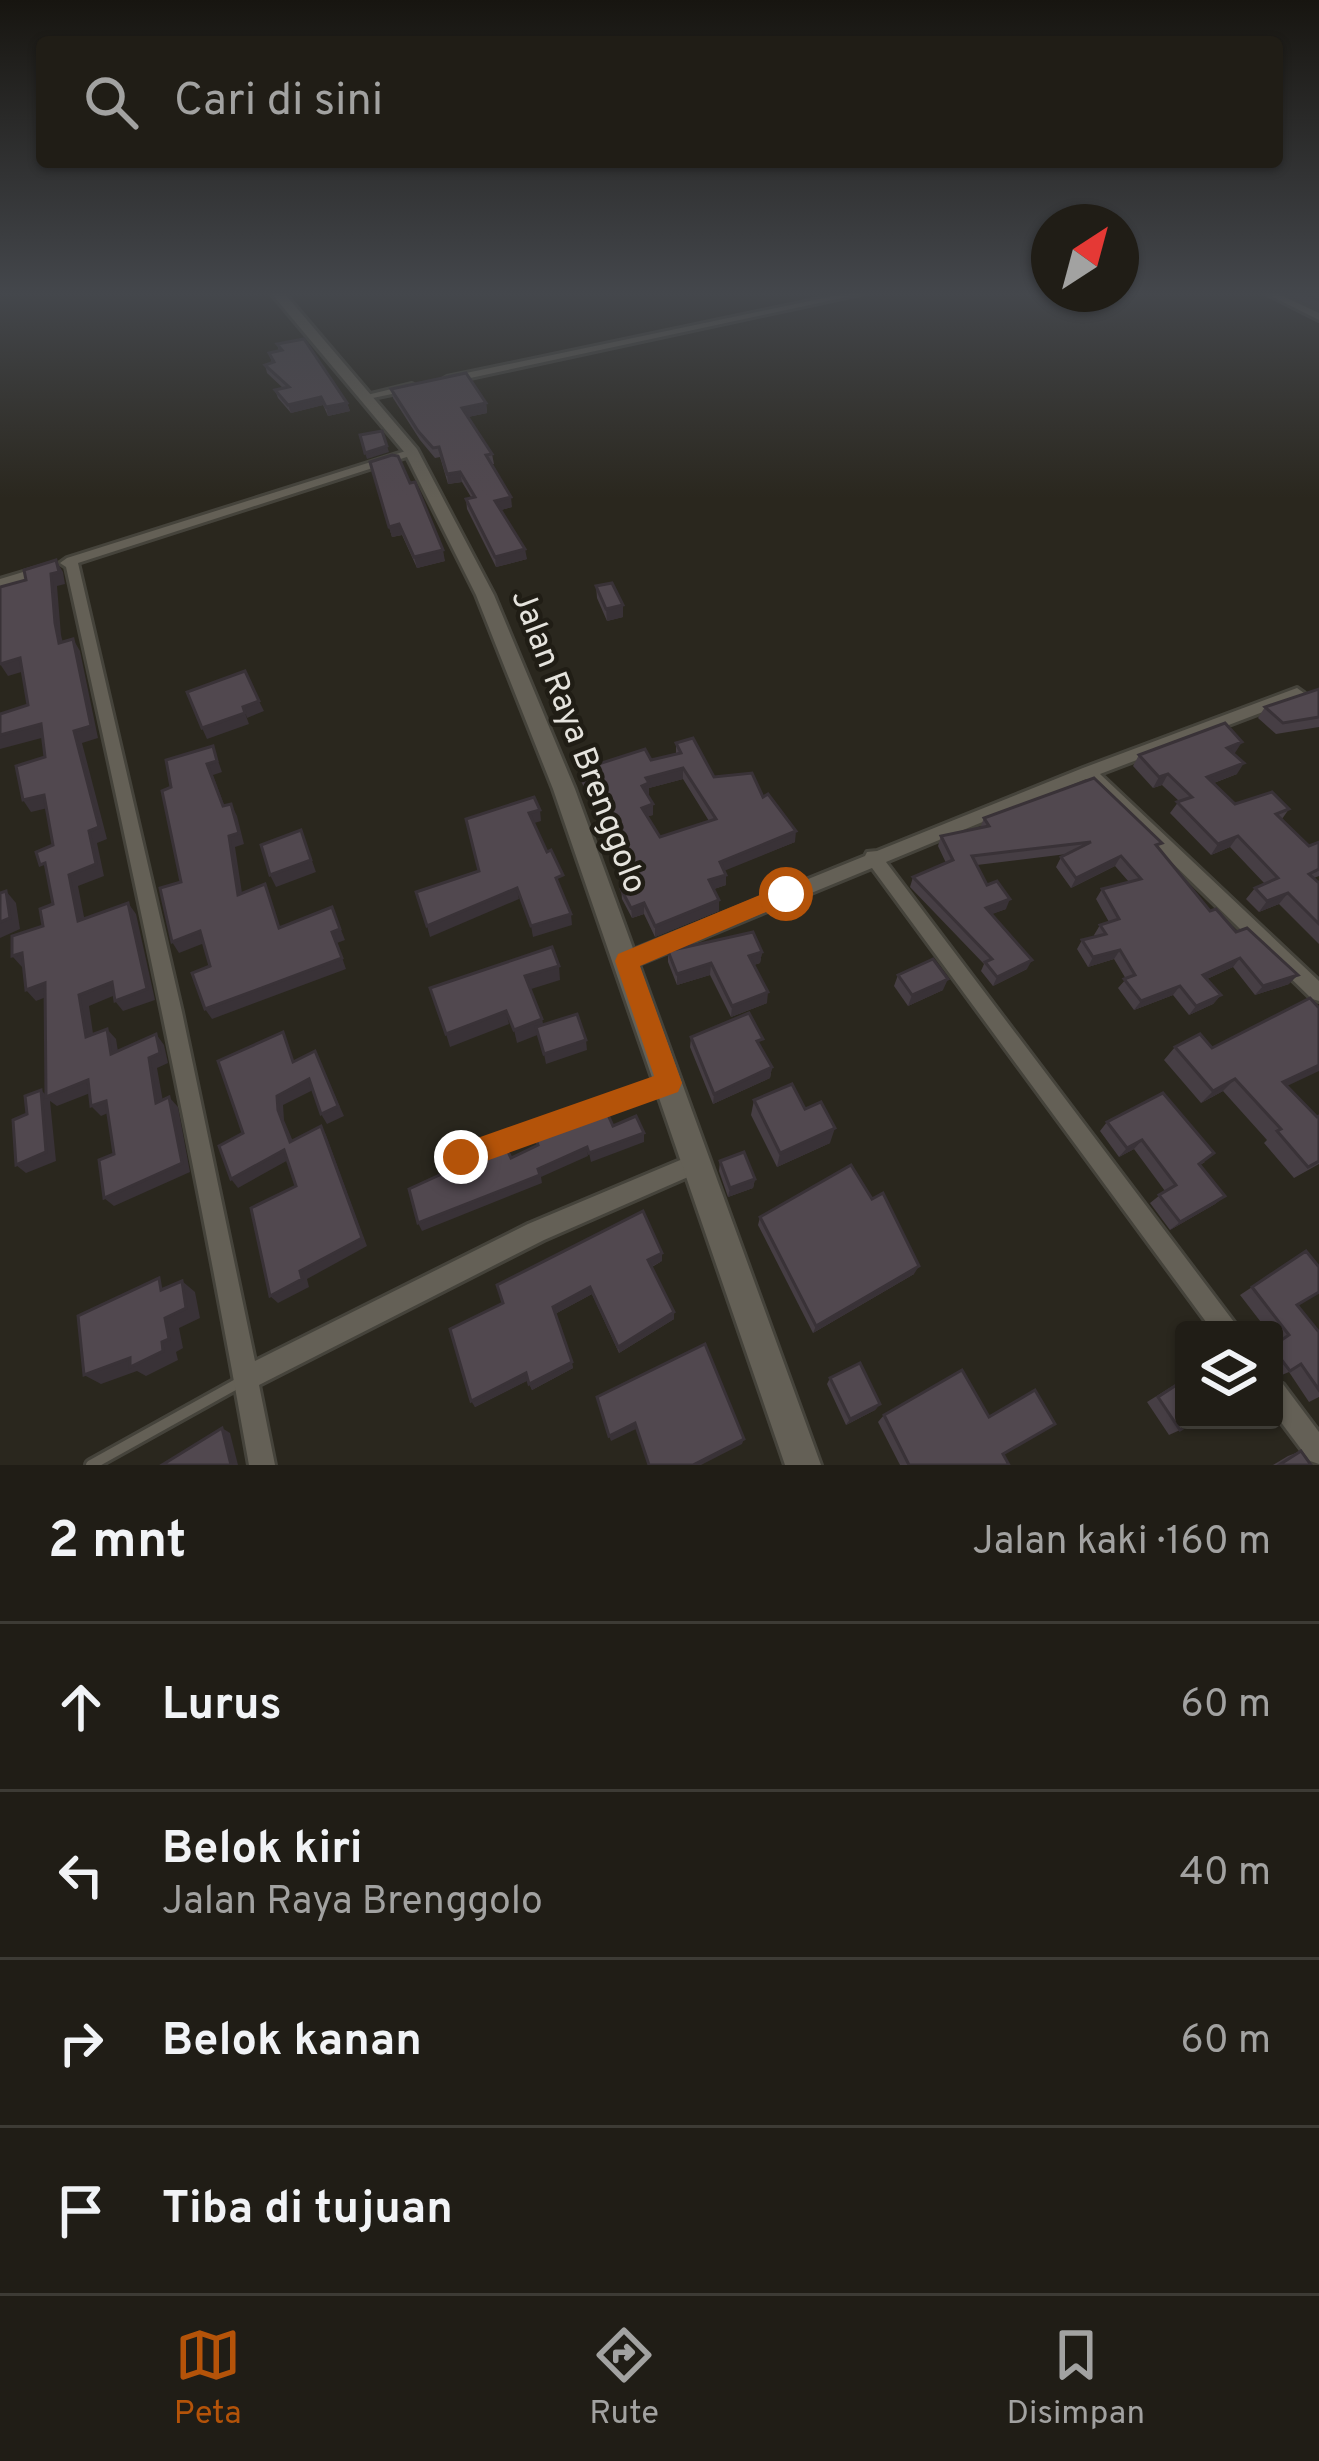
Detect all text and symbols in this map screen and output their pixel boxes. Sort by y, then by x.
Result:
search box [36,36,1283,168]
icon: search [78,69,144,135]
text: Cari di sini [174,74,383,131]
north arrow [1031,204,1139,312]
street label: Jalan Raya Brenggolo [500,584,654,900]
route start [759,867,813,921]
route end [434,1130,488,1184]
map controls [1175,1321,1283,1429]
button: layers [1175,1321,1283,1429]
text: 2 mnt [48,1511,186,1576]
text: Jalan kaki · 160 m [973,1519,1271,1568]
icon: ahead [48,1674,114,1740]
text: Lurus [162,1678,282,1735]
text: 60 m [1180,1682,1271,1731]
text: Belok kiri [162,1822,363,1879]
icon: left [48,1842,114,1908]
text: 40 m [1180,1850,1271,1899]
text: Jalan Raya Brenggolo [162,1879,543,1928]
icon: right [48,2010,114,2076]
text: Belok kanan [162,2014,422,2071]
text: 60 m [1180,2018,1271,2067]
icon: arrive [48,2178,114,2244]
text: Tiba di tujuan [162,2182,453,2239]
tab: Peta [174,2322,242,2436]
tab: Rute [589,2322,659,2436]
tab: Disimpan [1007,2322,1145,2436]

